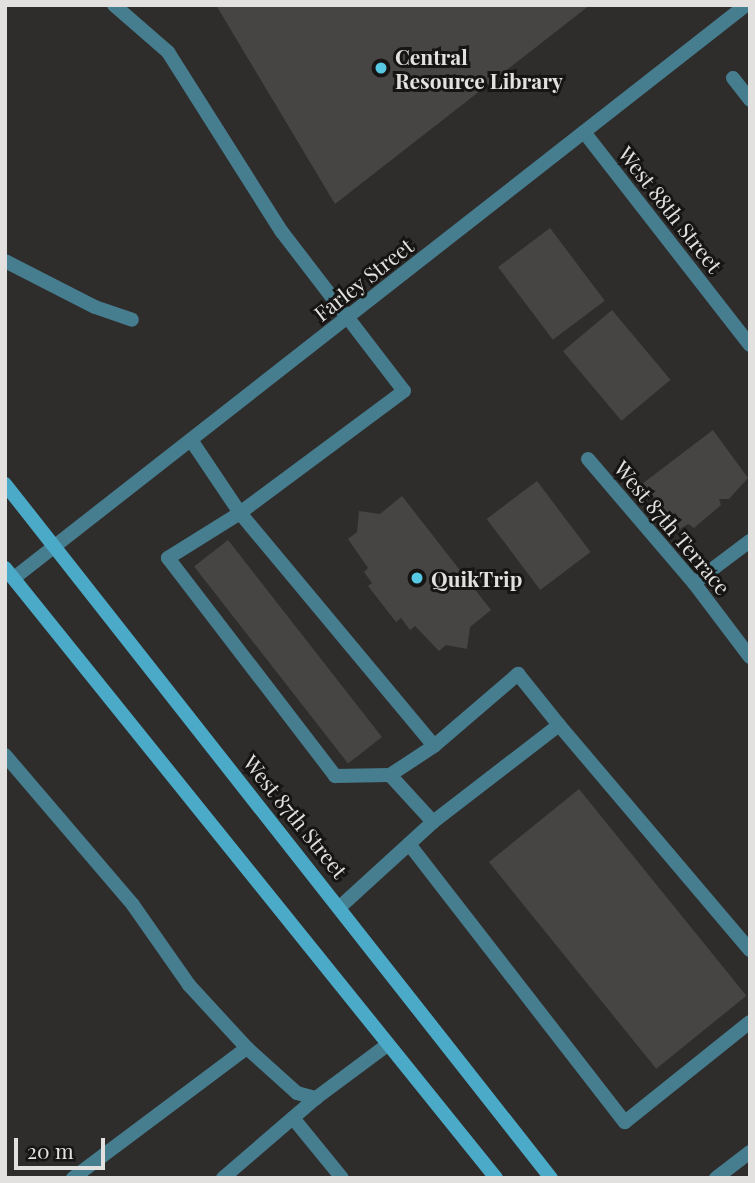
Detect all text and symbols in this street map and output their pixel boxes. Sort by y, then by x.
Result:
place label: Central Resource Library [395,43,563,93]
marker: Central Resource Library [373,60,389,76]
street label: West 88th Street [614,141,728,277]
street label: Farley Street [308,232,418,326]
street label: West 87th Terrace [610,455,736,599]
place label: QuikTrip [431,565,522,591]
marker: QuikTrip [409,570,425,586]
street label: West 87th Street [239,749,353,883]
scale bar [18,1124,108,1168]
text: 20 m [27,1136,74,1164]

